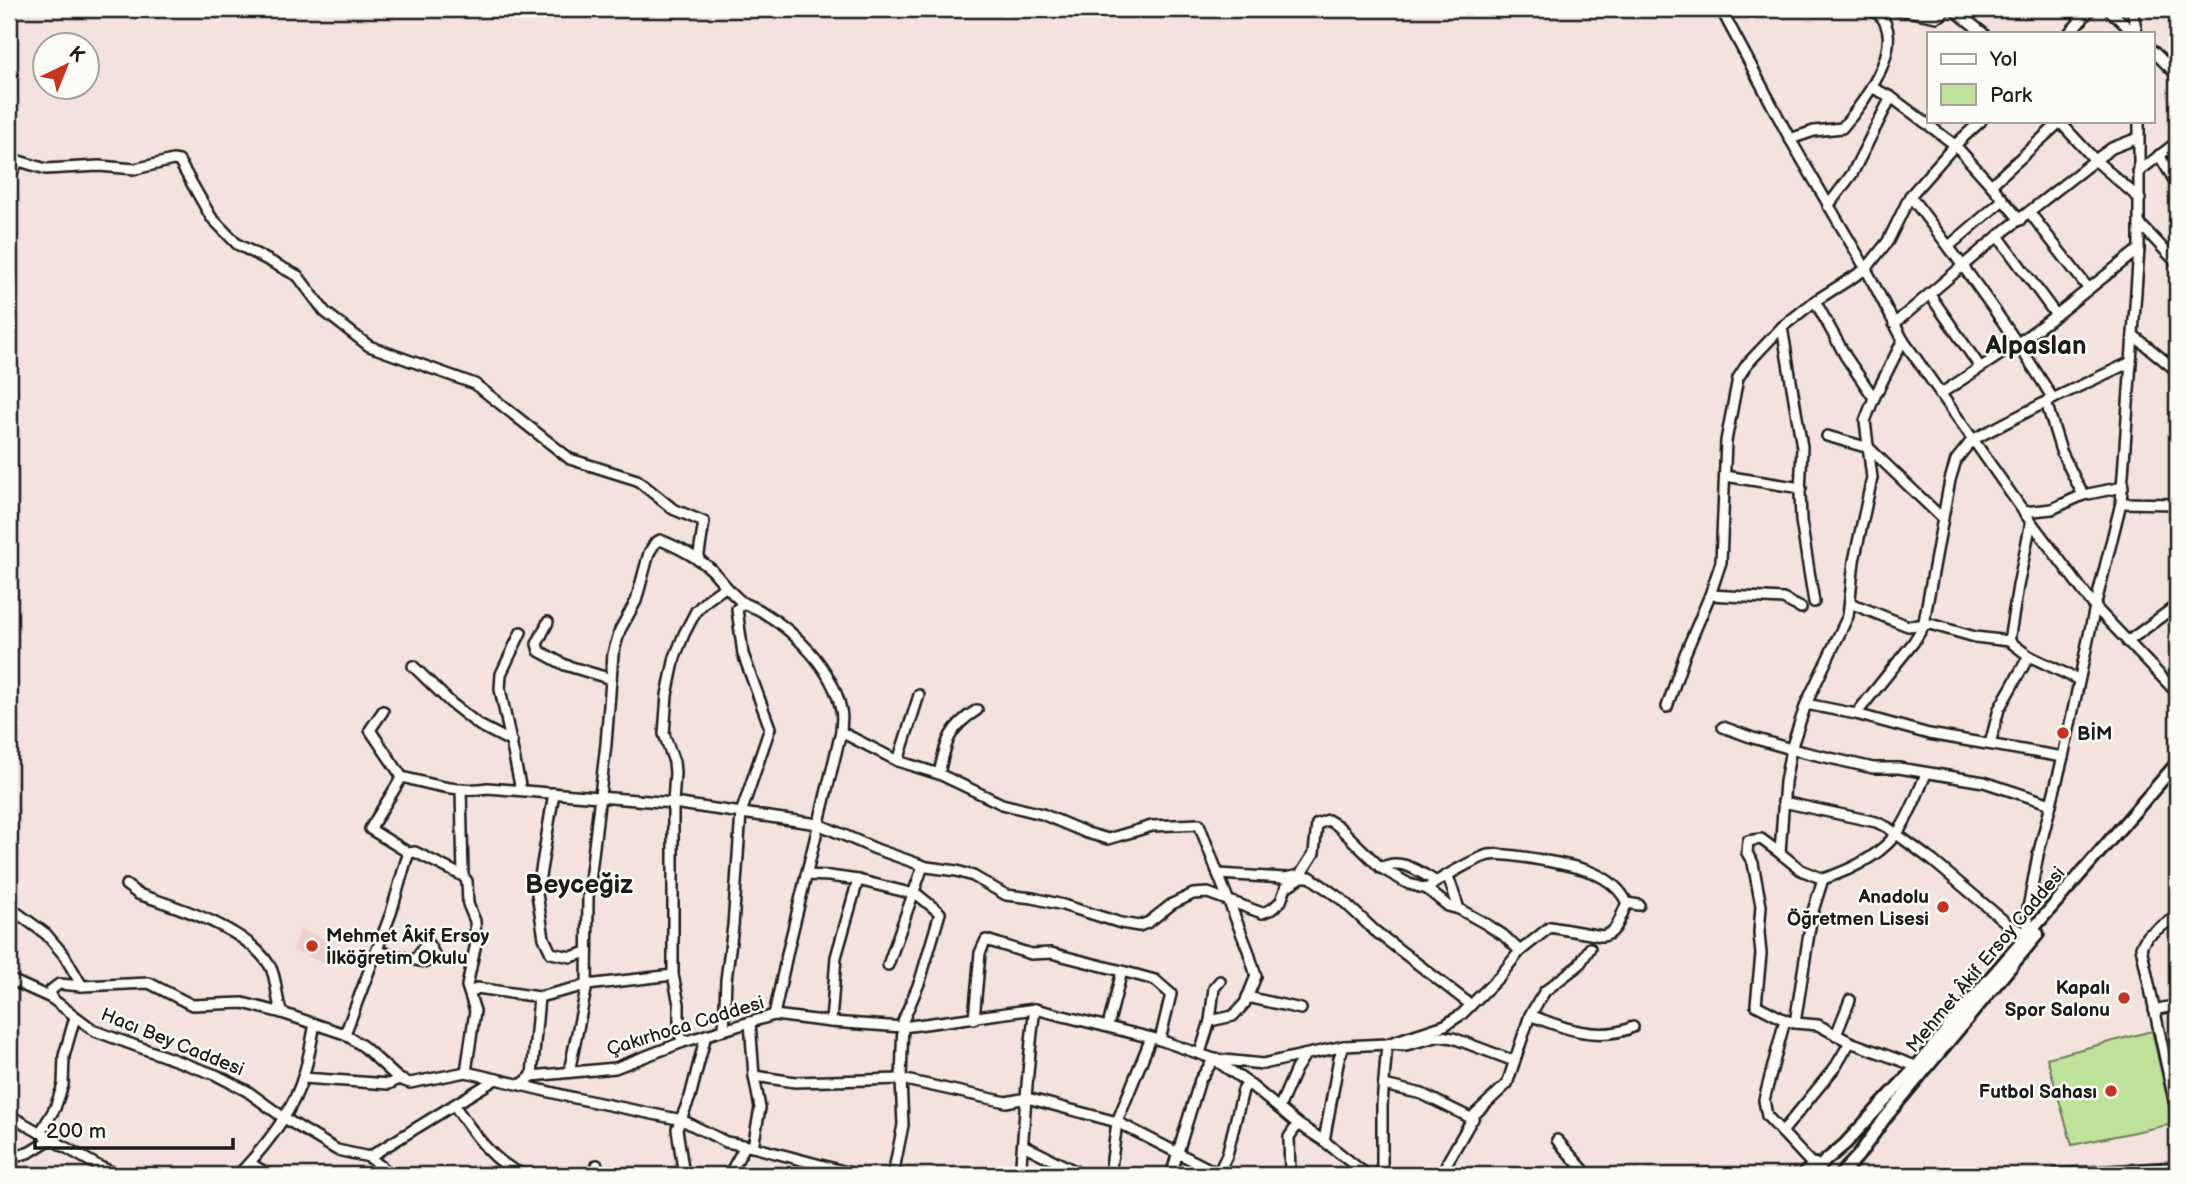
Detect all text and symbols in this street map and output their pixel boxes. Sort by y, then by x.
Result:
north arrow [32,32,102,102]
legend [1927,32,2154,122]
text: K [64,42,89,68]
text: Yol [1989,47,2017,72]
text: Park [1990,83,2033,108]
district label: Alpaslan [1984,331,2087,362]
place label: BİM [2077,721,2112,746]
marker: BİM [2055,725,2071,741]
street label: Mehmet Âkif Ersoy Caddesi [1901,862,2071,1057]
district label: Beyceğiz [525,870,633,901]
place label: Anadolu Öğretmen Lisesi [1787,886,1929,931]
marker: Anadolu Öğretmen Lisesi [1935,899,1951,915]
place label: Mehmet Âkif Ersoy İlköğretim Okulu [326,923,490,970]
marker: Mehmet Âkif Ersoy İlköğretim Okulu [304,938,320,954]
place label: Kapalı Spor Salonu [2005,977,2110,1022]
marker: Kapalı Spor Salonu [2116,990,2132,1006]
street label: Çakırhoca Caddesi [604,992,767,1061]
street label: Hacı Bey Caddesi [98,1003,247,1082]
place label: Futbol Sahası [1979,1081,2097,1104]
marker: Futbol Sahası [2103,1083,2119,1099]
scale bar [35,1107,233,1151]
text: 200 m [46,1119,106,1144]

